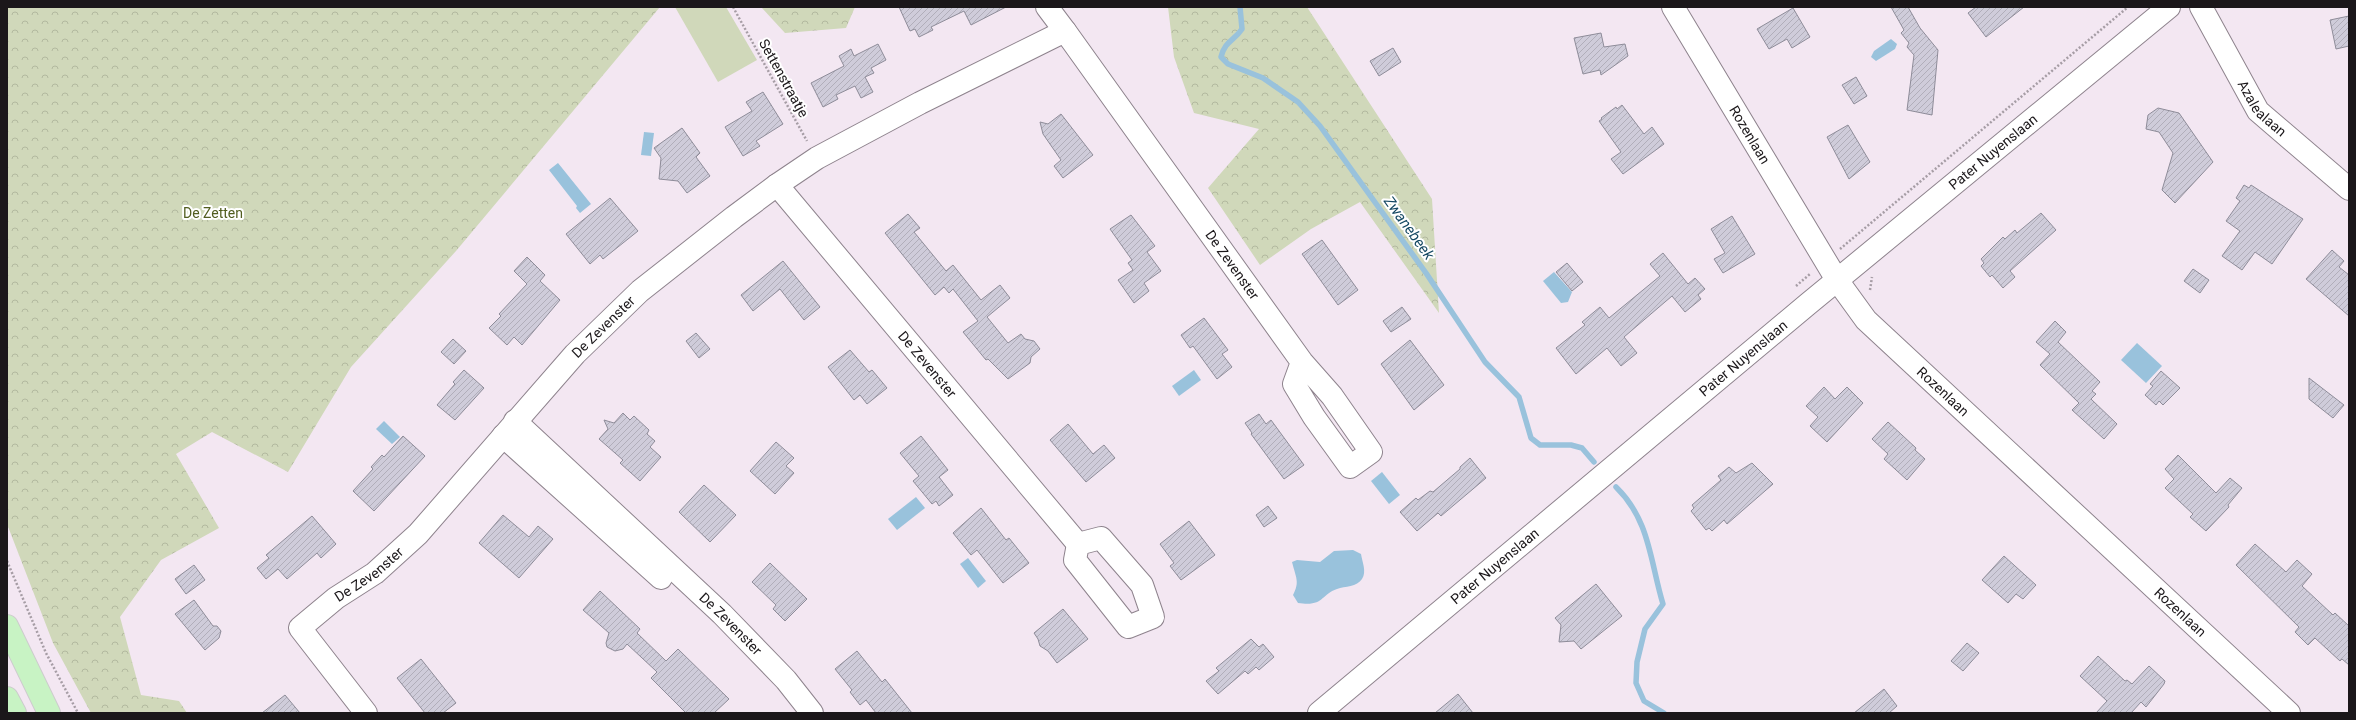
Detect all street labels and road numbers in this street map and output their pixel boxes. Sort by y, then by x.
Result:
street label: Settenstraatje [756,36,812,120]
street label: Azalealaan [2235,77,2290,140]
street label: Rozenlaan [1726,103,1773,167]
street label: Pater Nuyenslaan [1946,111,2040,193]
street label: De Zevenster [1202,227,1263,303]
street label: De Zevenster [568,292,638,361]
street label: Pater Nuyenslaan [1696,317,1790,400]
street label: De Zevenster [895,328,960,401]
street label: Rozenlaan [1914,364,1972,420]
street label: Pater Nuyenslaan [1447,525,1542,607]
street label: De Zevenster [331,543,406,605]
street label: Rozenlaan [2151,584,2210,640]
street label: De Zevenster [696,589,765,658]

